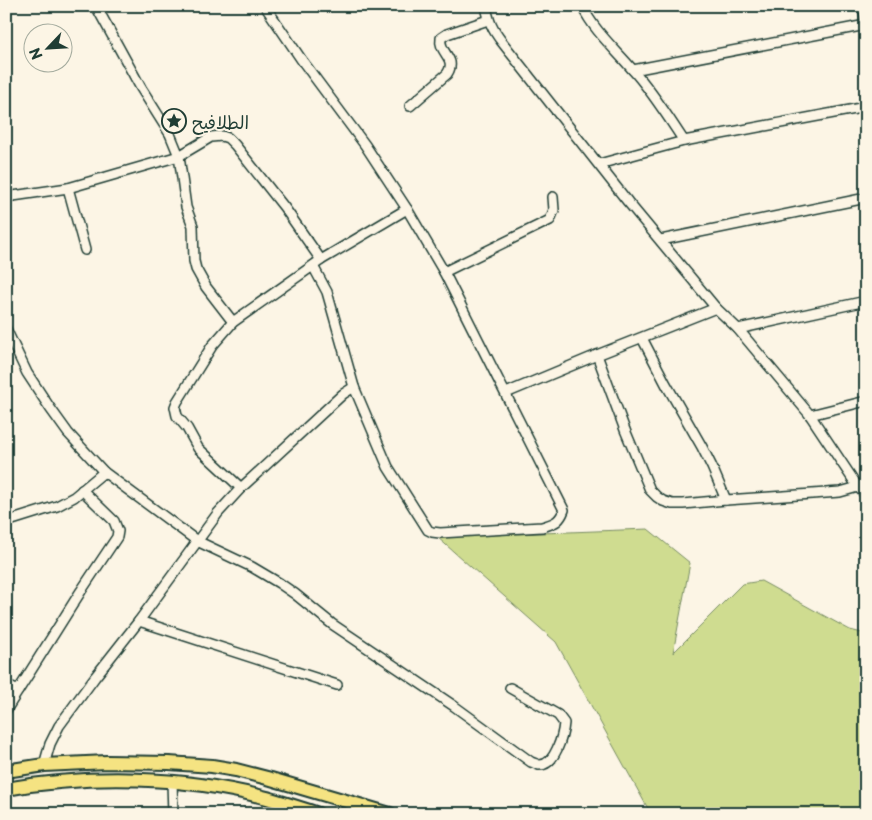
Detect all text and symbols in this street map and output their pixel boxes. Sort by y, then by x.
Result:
north arrow [22,22,72,72]
text: N [24,44,48,63]
place icon: الطلافيح [161,108,187,134]
place label: الطلافيح [192,108,249,135]

